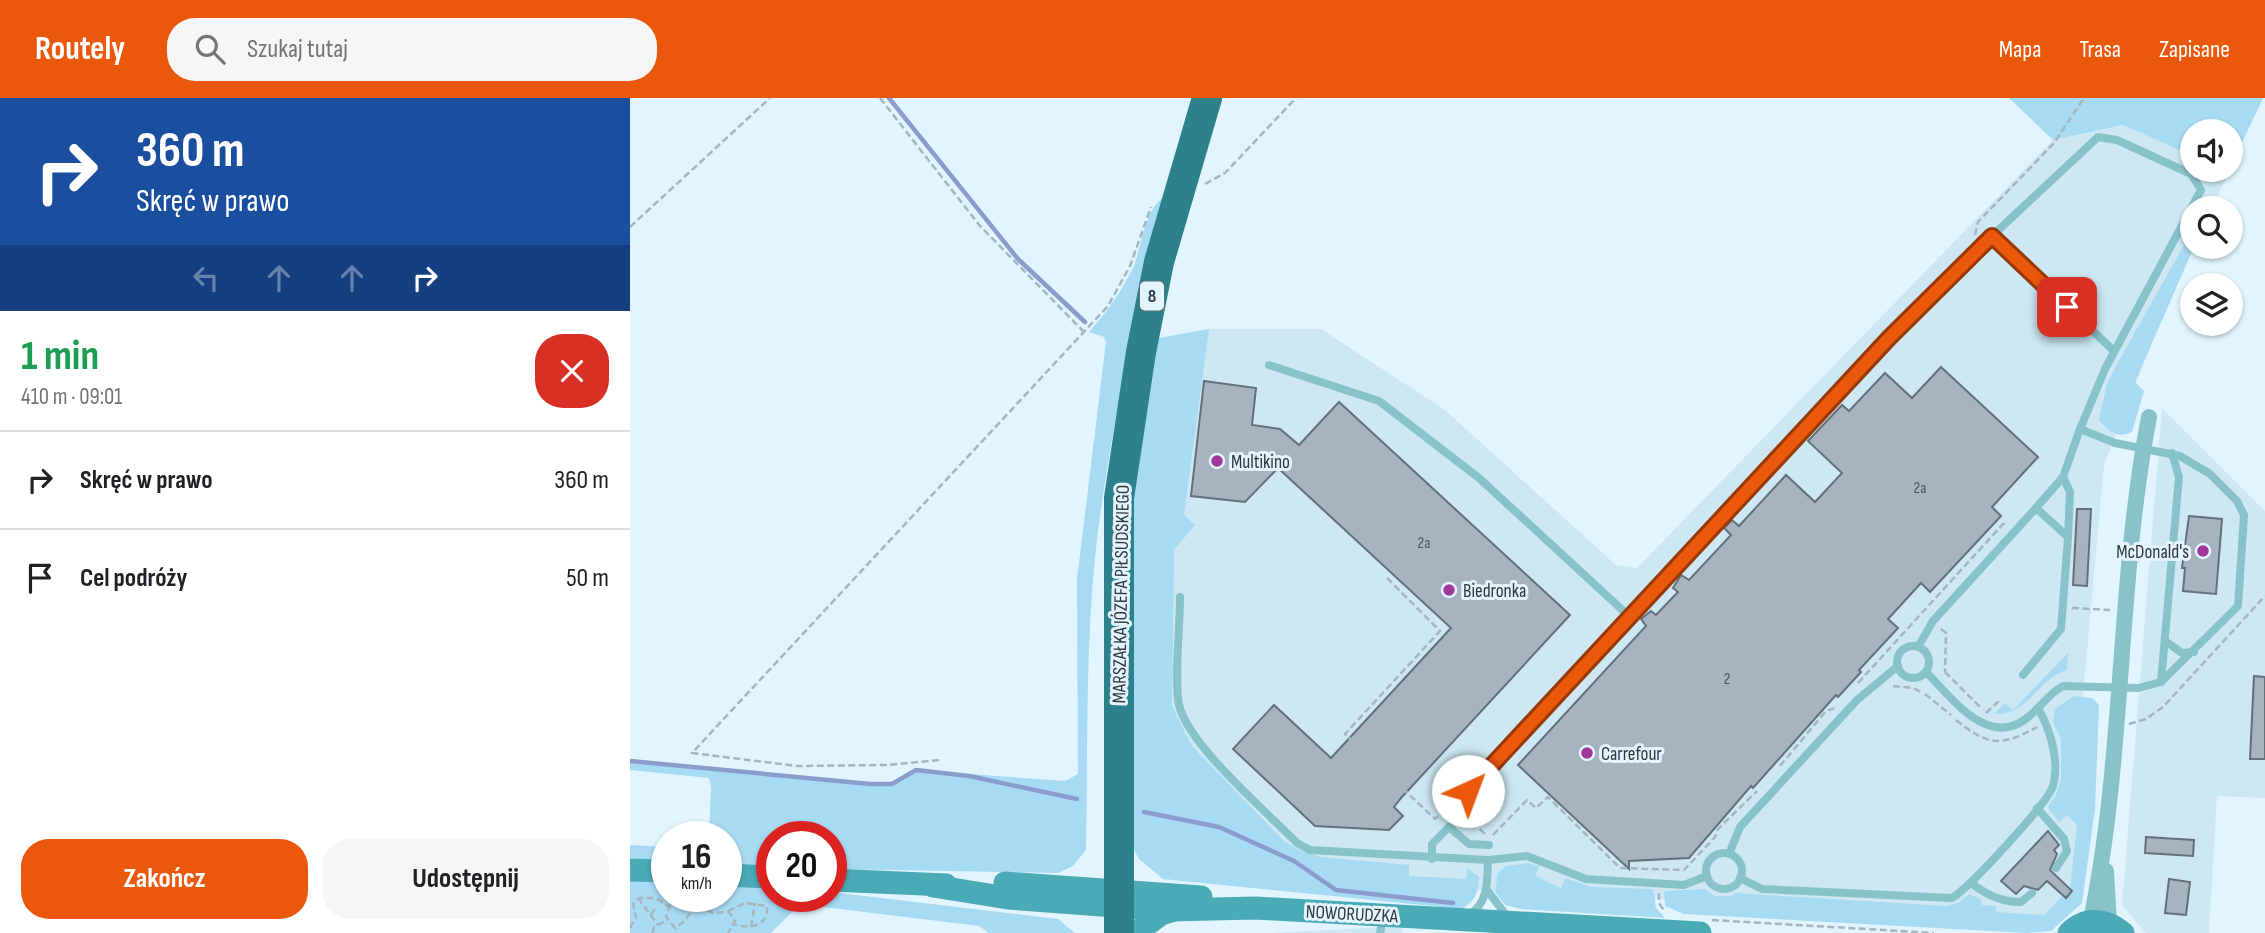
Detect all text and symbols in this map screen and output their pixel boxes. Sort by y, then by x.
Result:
search box [167,18,657,81]
text: Routely [35,29,125,69]
icon: search [191,30,229,68]
text: Szukaj tutaj [247,34,348,65]
text: Mapa [1999,35,2042,64]
text: Trasa [2080,35,2121,64]
text: Zapisane [2159,35,2230,64]
map controls [2180,119,2243,336]
button: sound [2180,119,2243,182]
text: 360 m [136,122,244,181]
icon: right [21,126,112,217]
text: Skręć w prawo [136,182,290,221]
button: search [2180,196,2243,259]
icon: left [187,259,225,297]
icon: ahead [260,259,298,297]
icon: ahead [333,259,371,297]
icon: right [406,259,444,297]
button: layers [2180,273,2243,336]
pin [2037,277,2097,337]
road number: 8 [1140,281,1164,310]
icon: arrive [2048,288,2086,326]
text: 1 min [21,331,99,382]
button: close [535,334,609,408]
text: 410 m · 09:01 [21,383,122,411]
place label: Multikino [1231,451,1290,474]
marker: Multikino [1209,453,1225,469]
icon: right [21,461,59,499]
text: Skręć w prawo [80,465,213,496]
text: 360 m [554,465,609,496]
house number: 2a [1914,479,1926,498]
street label: MARSZAŁKA JÓZEFA PIŁSUDSKIEGO [1108,484,1135,704]
house number: 2a [1418,534,1430,553]
place label: McDonald's [2116,541,2189,564]
marker: McDonald's [2195,543,2211,559]
icon: arrive [21,559,59,597]
text: Cel podróży [80,563,187,594]
text: 50 m [566,563,609,594]
place label: Biedronka [1463,580,1526,603]
marker: Biedronka [1441,582,1457,598]
house number: 2 [1724,670,1730,689]
place label: Carrefour [1601,743,1662,766]
marker: Carrefour [1579,745,1595,761]
position arrow [1431,754,1505,828]
speed limit sign: 20 [756,821,847,912]
text: 16 [681,836,712,879]
button: Zakończ [21,839,308,919]
button: Udostępnij [322,839,609,919]
text: km/h [681,873,712,894]
street label: NOWORUDZKA [1305,901,1399,928]

